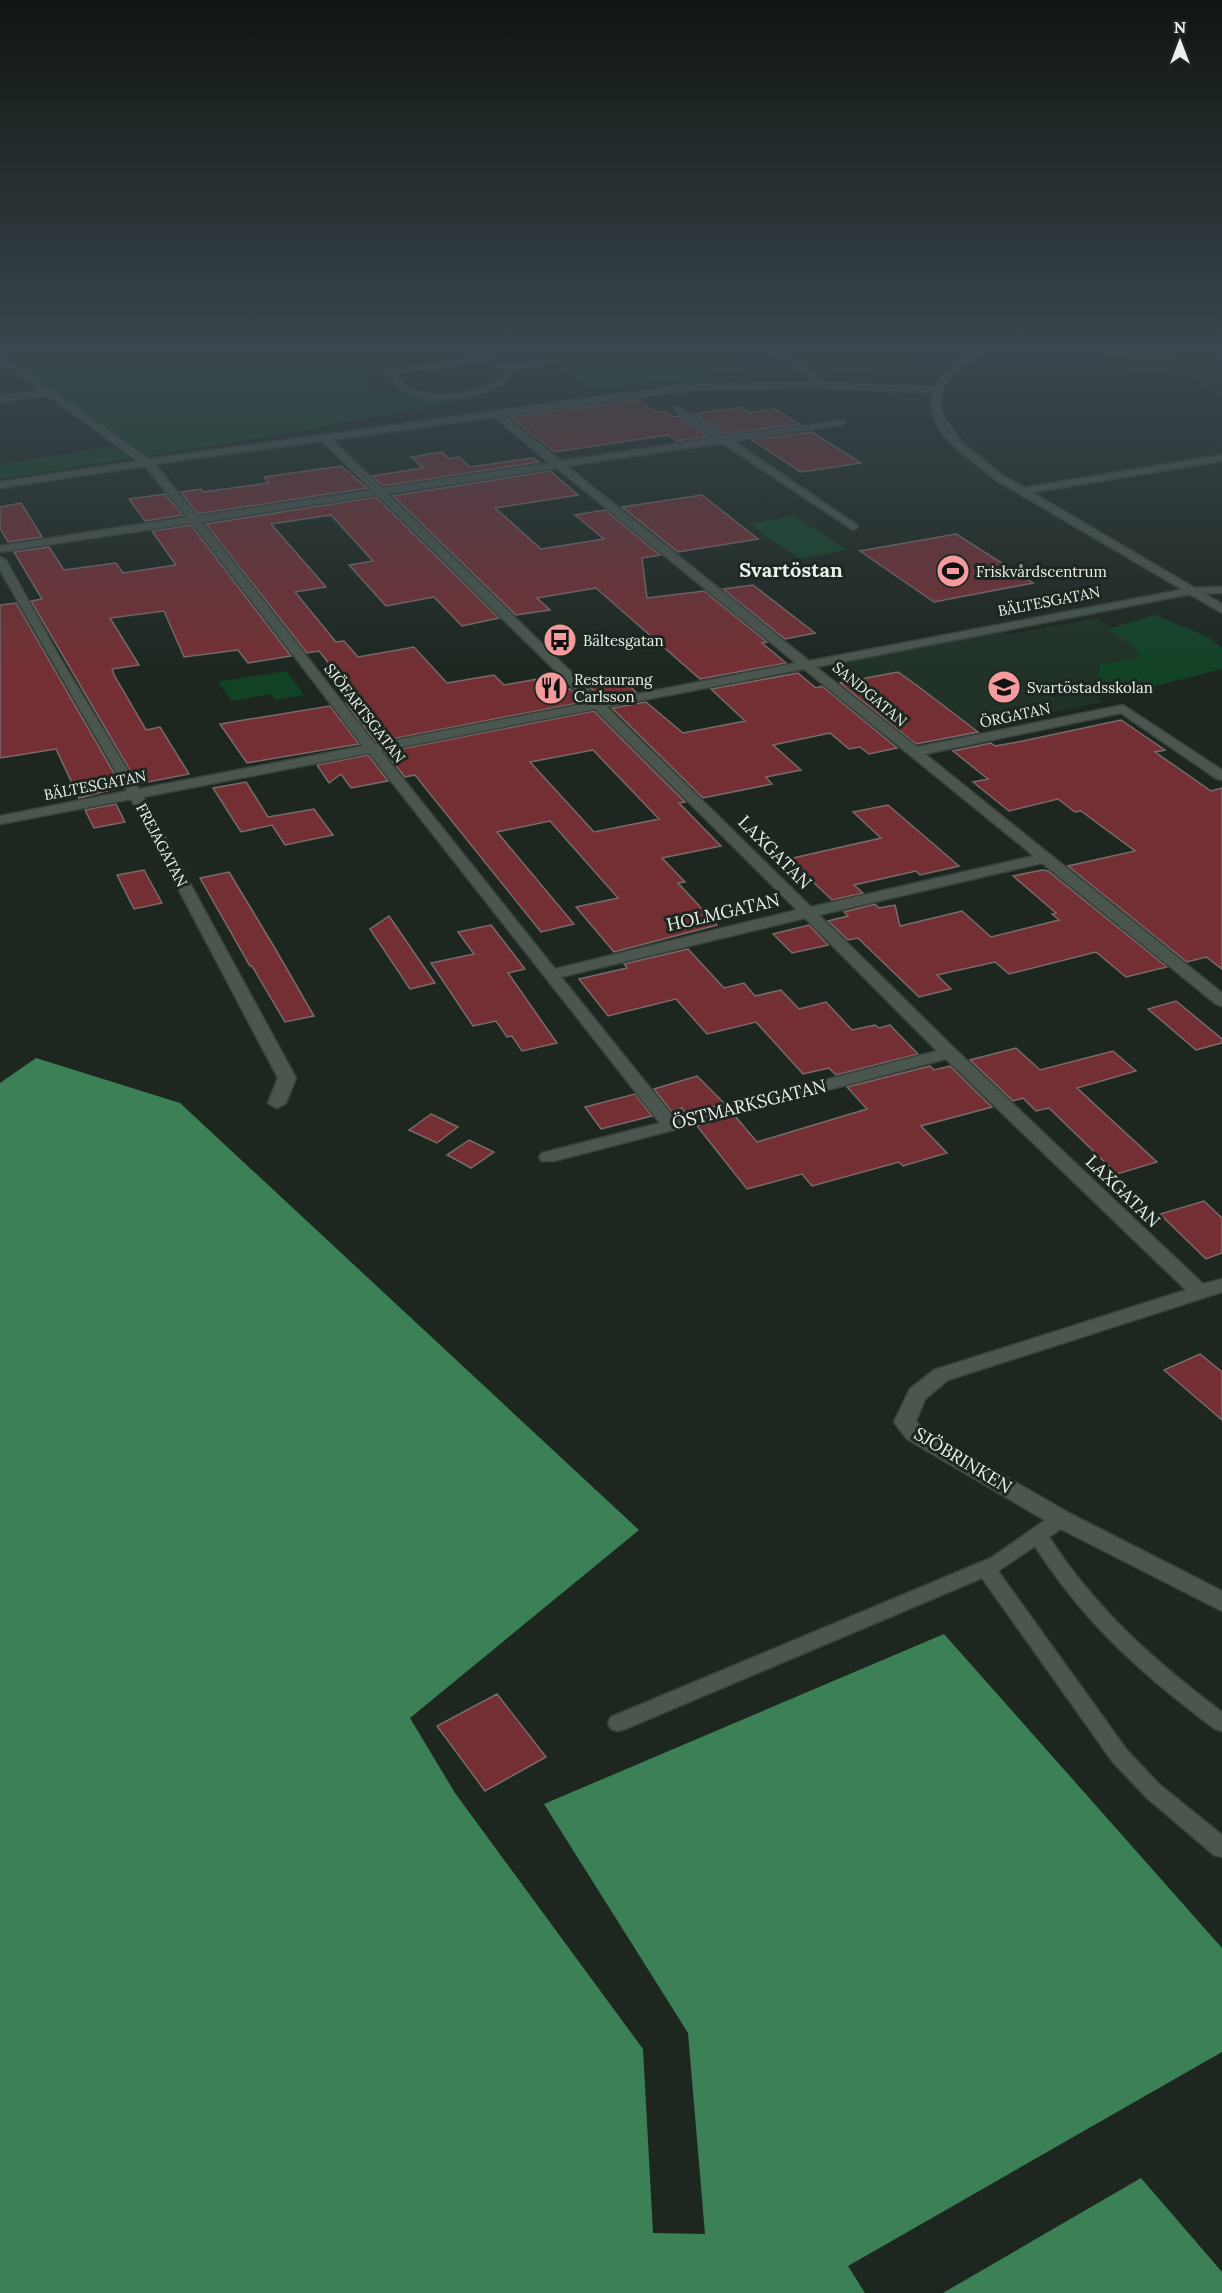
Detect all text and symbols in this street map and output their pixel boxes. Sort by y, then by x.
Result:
north arrow [1150,12,1210,72]
text: N [1174,17,1186,37]
sports icon: Friskvårdscentrum [935,553,971,589]
district label: Svartöstan [739,557,843,582]
place label: Friskvårdscentrum [976,562,1107,581]
street label: BÄLTESGATAN [996,582,1102,620]
bus stop icon: Bältesgatan [542,622,578,658]
place label: Bältesgatan [583,631,664,650]
street label: SANDGATAN [829,657,911,731]
street label: SJÖFARTSGATAN [320,660,410,766]
school or university icon: Svartöstadsskolan [986,669,1022,705]
restaurant icon: Restaurang Carlsson [533,670,569,706]
place label: Restaurang Carlsson [574,670,653,706]
place label: Svartöstadsskolan [1027,678,1153,697]
street label: ÖRGATAN [978,698,1052,732]
street label: BÄLTESGATAN [42,766,148,804]
street label: FREJAGATAN [132,800,192,890]
street label: LAXGATAN [733,810,817,894]
street label: HOLMGATAN [664,888,782,936]
street label: ÖSTMARKSGATAN [669,1074,829,1134]
street label: LAXGATAN [1081,1150,1165,1232]
street label: SJÖBRINKEN [910,1422,1016,1498]

